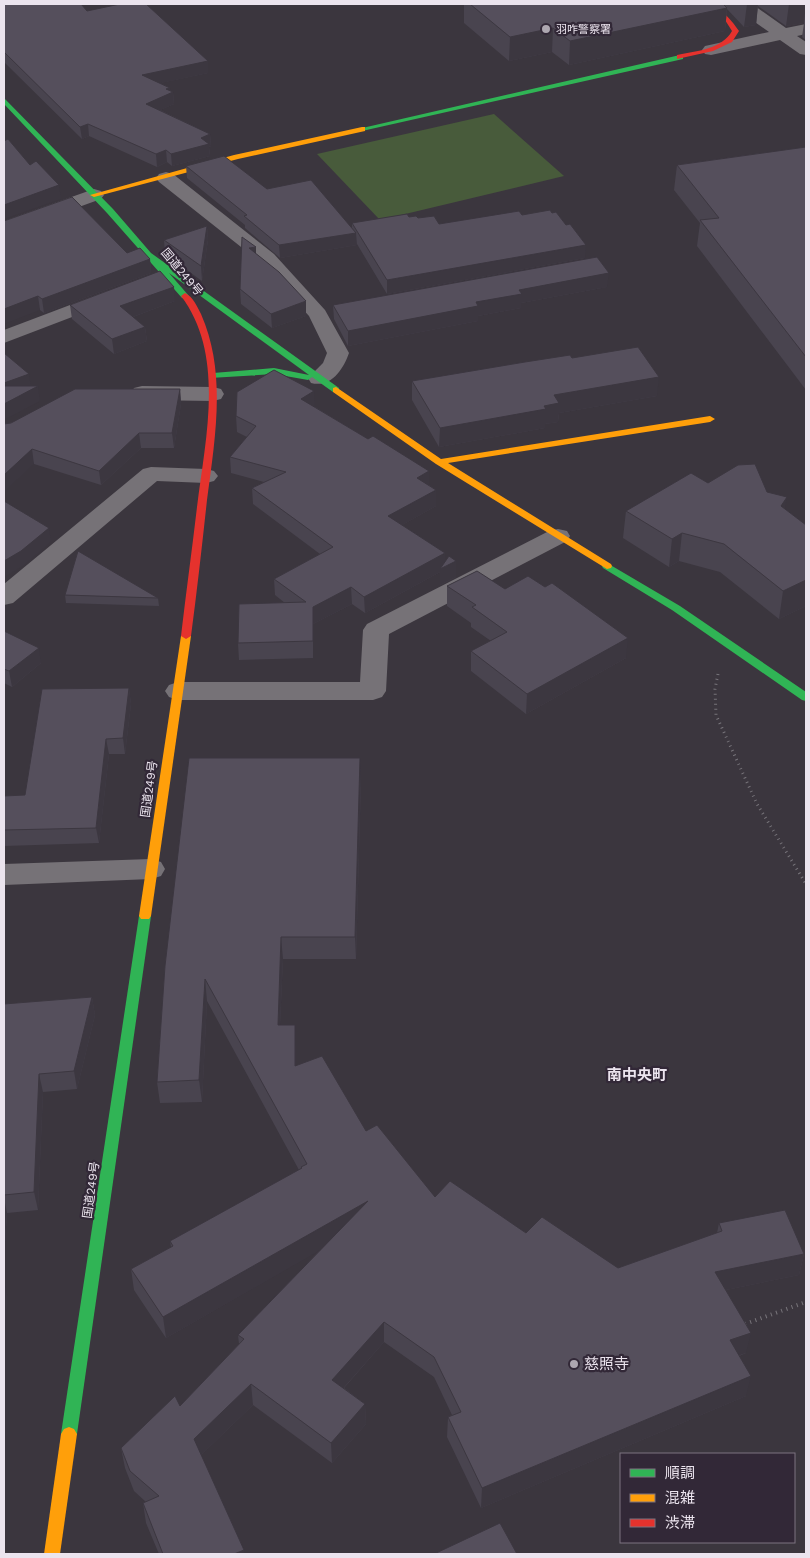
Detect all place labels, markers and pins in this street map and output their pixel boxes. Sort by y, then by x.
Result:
marker: 羽咋警察署 [540,23,552,35]
place label: 羽咋警察署 [556,23,611,36]
place label: 慈照寺 [584,1355,629,1373]
marker: 慈照寺 [568,1358,580,1370]

